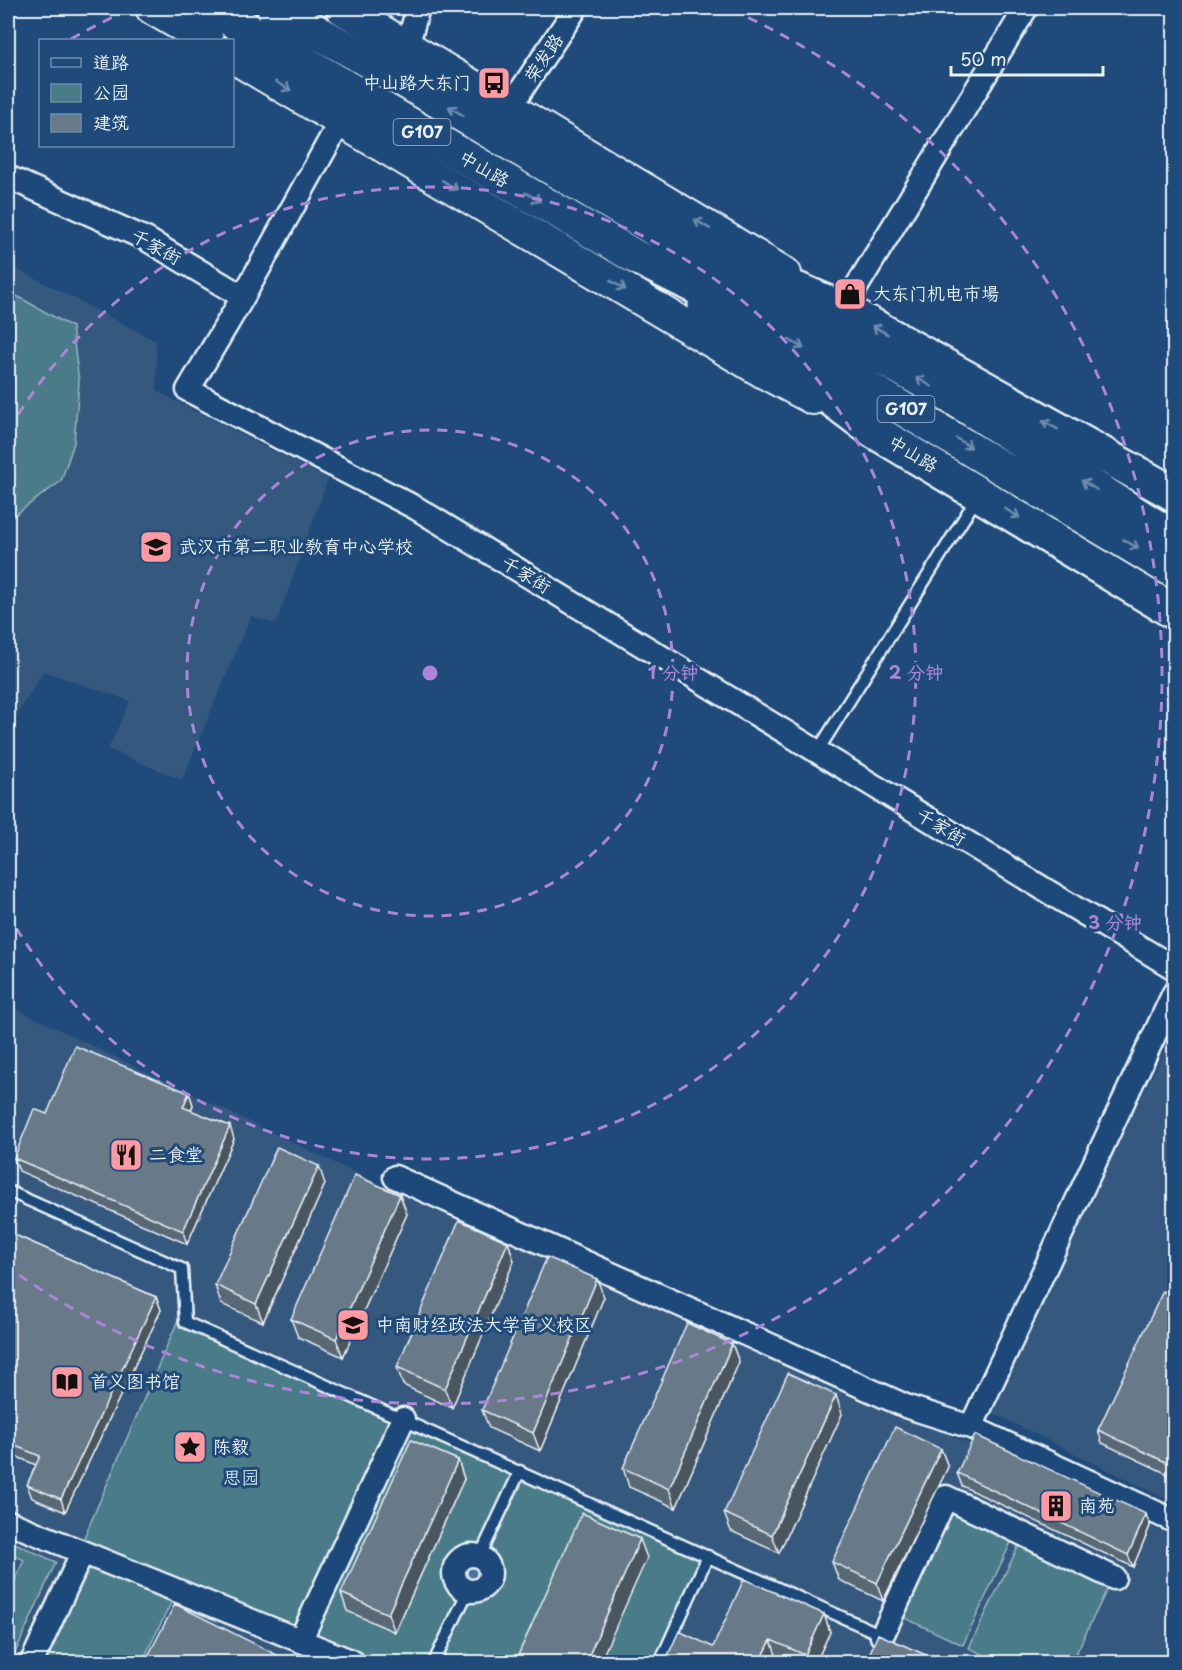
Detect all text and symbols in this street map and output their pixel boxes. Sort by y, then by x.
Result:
street label: 荣发路 [516,27,569,87]
legend [39,39,234,147]
scale bar [951,39,1102,77]
text: 50 m [960,45,1007,72]
text: 道路 [93,48,129,75]
bus stop icon: 中山路大东门 [476,65,512,101]
place label: 中山路大东门 [363,68,471,95]
text: 公园 [93,78,129,105]
one-way arrow [274,80,291,92]
one-way arrow [448,105,465,117]
text: 建筑 [93,108,129,135]
road number: G107 [394,119,450,145]
street label: 中山路 [455,143,515,193]
one-way arrow [441,180,458,192]
one-way arrow [524,191,541,203]
one-way arrow [694,218,711,230]
street label: 千家街 [127,221,187,271]
shop icon: 大东门机电市場 [832,276,868,312]
one-way arrow [609,279,626,291]
place label: 大东门机电市場 [873,279,999,306]
one-way arrow [872,323,889,335]
one-way arrow [787,338,804,350]
one-way arrow [915,376,933,387]
road number: G107 [878,396,934,422]
one-way arrow [1042,419,1059,431]
street label: 中山路 [884,427,944,478]
one-way arrow [955,438,972,450]
one-way arrow [1081,478,1098,490]
one-way arrow [1003,508,1020,520]
school or university icon: 武汉市第二职业教育中心学校 [138,529,174,565]
place label: 武汉市第二职业教育中心学校 [179,532,413,559]
one-way arrow [1122,539,1139,551]
street label: 千家街 [497,548,557,599]
text: 1 分钟 [648,658,698,685]
text: 2 分钟 [889,658,943,685]
centre of rings [420,663,440,683]
street label: 千家街 [912,800,972,851]
text: 3 分钟 [1088,908,1142,935]
restaurant icon: 二食堂 [108,1137,144,1173]
place label: 二食堂 [149,1140,203,1167]
school or university icon: 中南财经政法大学首义校区 [335,1307,371,1343]
place label: 中南财经政法大学首义校区 [376,1310,592,1337]
library icon: 首义图书馆 [49,1364,85,1400]
place label: 首义图书馆 [90,1367,180,1394]
place icon: 陈毅 [172,1429,208,1465]
place label: 陈毅 [213,1432,249,1459]
park label: 思园 [223,1463,259,1490]
building icon: 南苑 [1038,1488,1074,1524]
place label: 南苑 [1079,1491,1115,1518]

